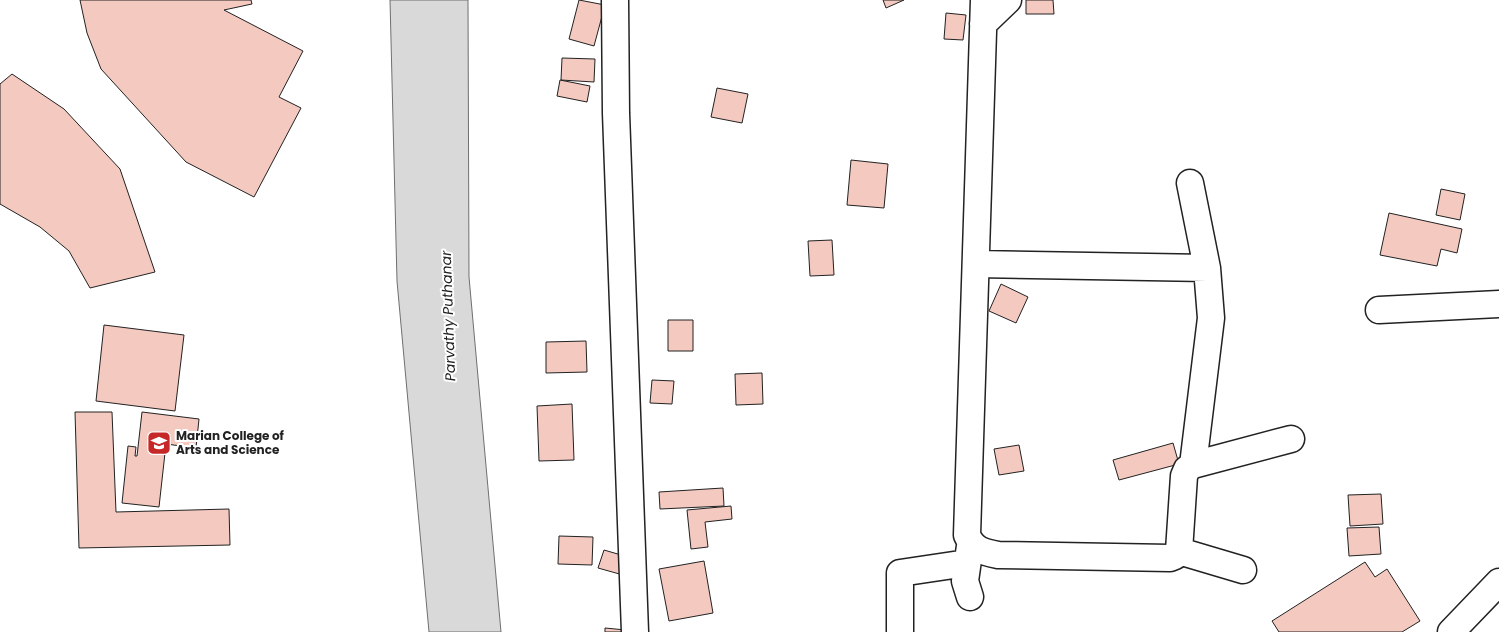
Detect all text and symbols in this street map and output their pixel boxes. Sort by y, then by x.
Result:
water label: Parvathy Puthanar [436,250,460,382]
place label: Marian College of Arts and Science [176,427,285,458]
school or university icon: Marian College of Arts and Science [146,430,172,456]

